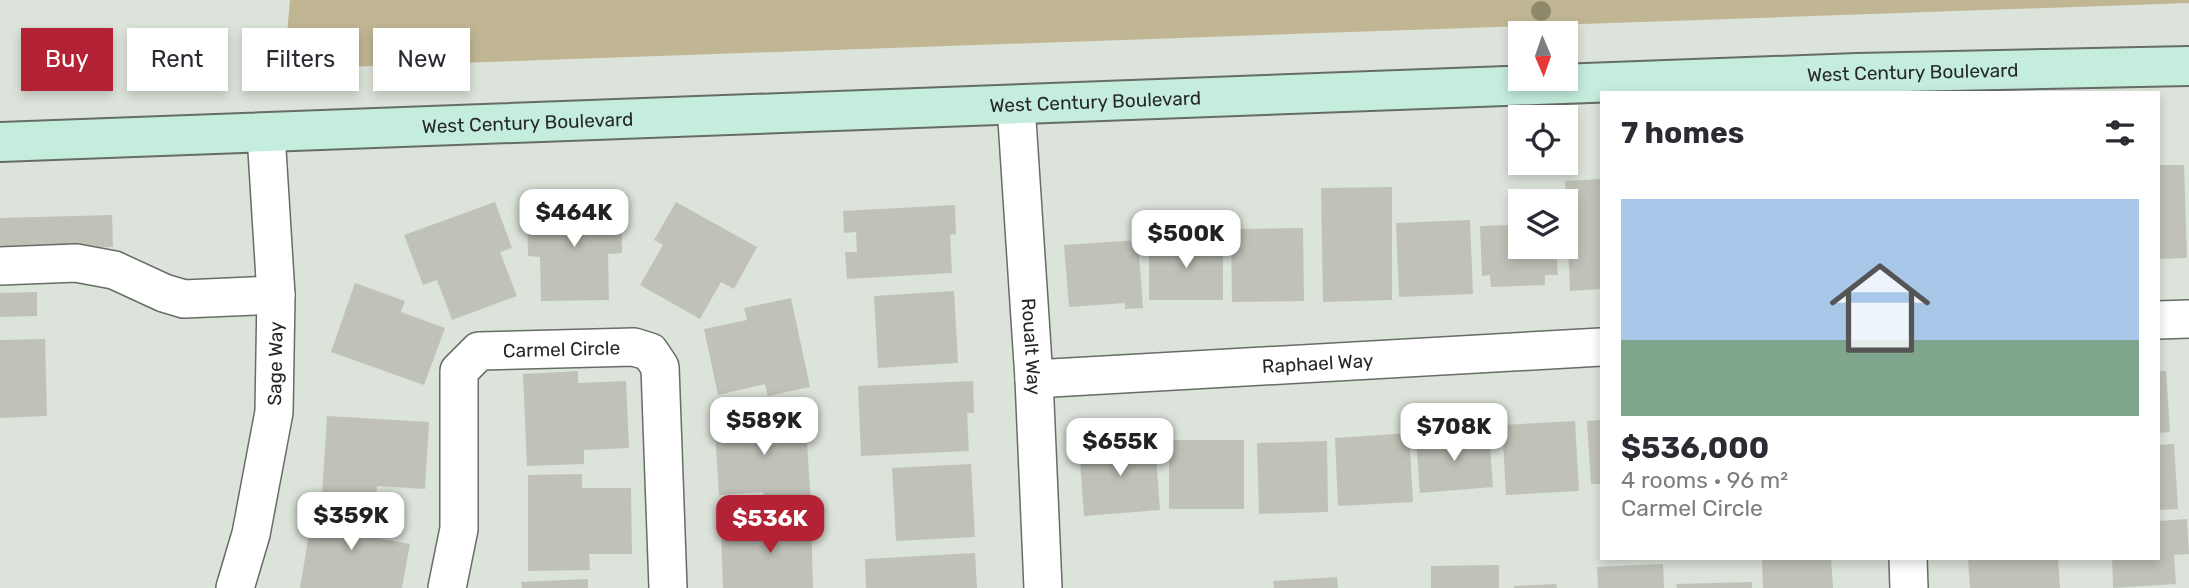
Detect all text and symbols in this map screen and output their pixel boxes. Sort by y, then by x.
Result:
north arrow [1508,21,1578,91]
map controls [1508,21,1578,259]
chip: Buy [21,28,113,91]
chip: Rent [127,28,228,91]
chip: Filters [242,28,359,91]
chip: New [373,28,470,91]
street label: West Century Boulevard [1806,59,2019,87]
street label: West Century Boulevard [989,86,1201,117]
button: locate [1508,105,1578,175]
street label: West Century Boulevard [421,107,634,138]
icon: filters [2101,114,2139,152]
text: 7 homes [1621,115,1744,151]
button: layers [1508,189,1578,259]
pin: $464K [525,190,623,249]
text: $464K [535,198,613,226]
pin: $500K [1137,210,1235,270]
text: $500K [1148,219,1224,247]
icon: home [1817,245,1943,371]
street label: Roualt Way [1017,297,1046,396]
street label: Sage Way [263,321,288,406]
street label: Carmel Circle [503,336,620,362]
street label: Raphael Way [1261,349,1374,378]
pin: $589K [715,398,813,457]
pin: $708K [1405,404,1503,463]
text: $589K [726,406,802,434]
text: $708K [1416,412,1492,440]
pin: $655K [1071,419,1169,478]
text: $655K [1082,427,1158,455]
text: $536,000 [1621,430,1769,466]
text: 4 rooms · 96 m² [1621,466,1788,494]
pin: $359K [302,492,400,552]
text: Carmel Circle [1621,494,1763,522]
pin: $536K [721,496,819,555]
text: $359K [313,501,389,529]
text: $536K [732,504,808,532]

